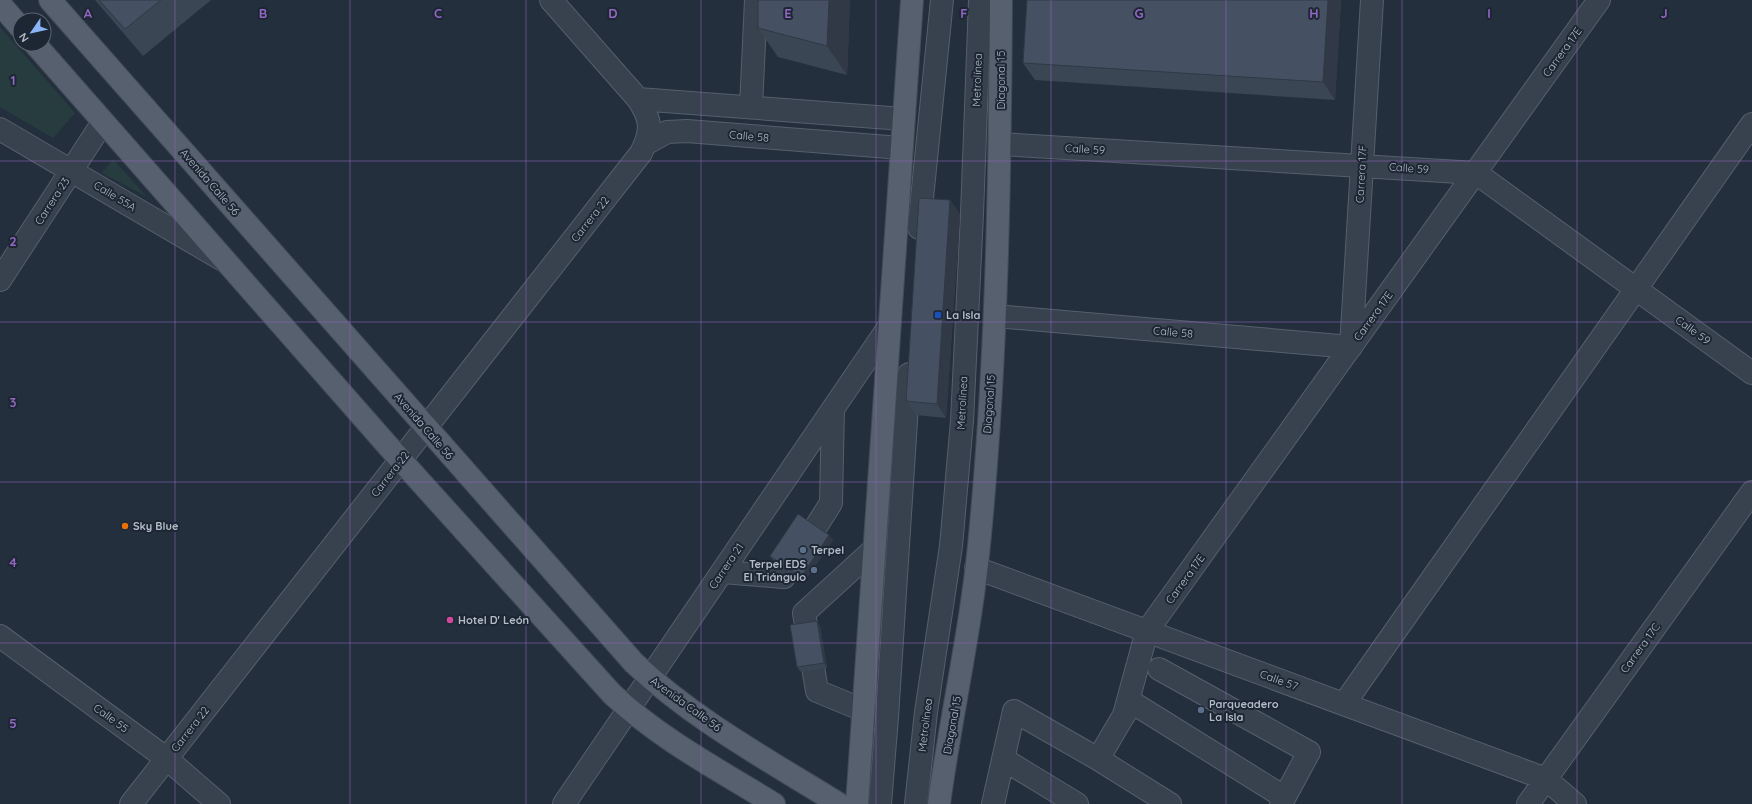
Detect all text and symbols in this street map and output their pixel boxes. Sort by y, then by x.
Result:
text: A [84,5,93,21]
text: B [259,5,267,21]
text: C [434,5,442,21]
text: D [608,5,618,21]
text: E [784,5,792,21]
text: F [960,5,968,21]
text: G [1134,5,1144,21]
text: H [1309,5,1319,21]
text: I [1487,5,1491,21]
text: J [1660,5,1668,21]
north arrow [12,12,52,52]
street label: Carrera 17E [1539,24,1585,80]
text: N [16,30,32,45]
street label: Diagonal 15 [994,51,1008,109]
street label: Metrolínea [969,53,985,107]
text: 1 [10,72,16,88]
street label: Calle 58 [728,127,770,145]
street label: Calle 59 [1065,141,1105,157]
street label: Carrera 17F [1352,145,1370,203]
street label: Avenida Calle 56 [177,146,243,218]
street label: Calle 59 [1388,160,1430,176]
street label: Carrera 23 [31,174,73,227]
street label: Calle 55A [91,178,139,214]
street label: Carrera 22 [568,193,612,245]
text: 2 [9,233,17,249]
street label: Carrera 17E [1350,288,1396,344]
place label: La Isla [946,308,980,322]
marker: La Isla [933,310,943,320]
street label: Calle 59 [1673,313,1713,347]
street label: Calle 58 [1152,323,1194,341]
street label: Diagonal 15 [980,374,998,434]
street label: Metrolínea [954,376,970,430]
street label: Avenida Calle 56 [391,390,457,462]
text: 3 [10,394,17,410]
street label: Carrera 22 [368,448,412,500]
place label: Sky Blue [133,519,179,533]
marker: Sky Blue [120,521,130,531]
street label: Carrera 21 [706,540,746,592]
place label: Terpel [811,543,844,557]
marker: Terpel [798,545,808,555]
street label: Carrera 17E [1162,551,1208,607]
text: 4 [9,554,17,570]
place label: Terpel EDS El Triángulo [743,557,806,584]
marker: Terpel EDS El Triángulo [809,565,819,575]
place label: Hotel D' León [458,613,529,627]
marker: Hotel D' León [445,615,455,625]
street label: Carrera 17C [1617,620,1663,676]
street label: Calle 57 [1258,667,1300,693]
street label: Avenida Calle 56 [648,674,724,734]
street label: Diagonal 15 [940,695,964,755]
street label: Metrolínea [915,697,935,753]
place label: Parqueadero La Isla [1209,697,1279,724]
street label: Calle 55 [91,701,131,735]
street label: Carrera 22 [168,703,212,755]
marker: Parqueadero La Isla [1196,705,1206,715]
text: 5 [9,715,17,731]

